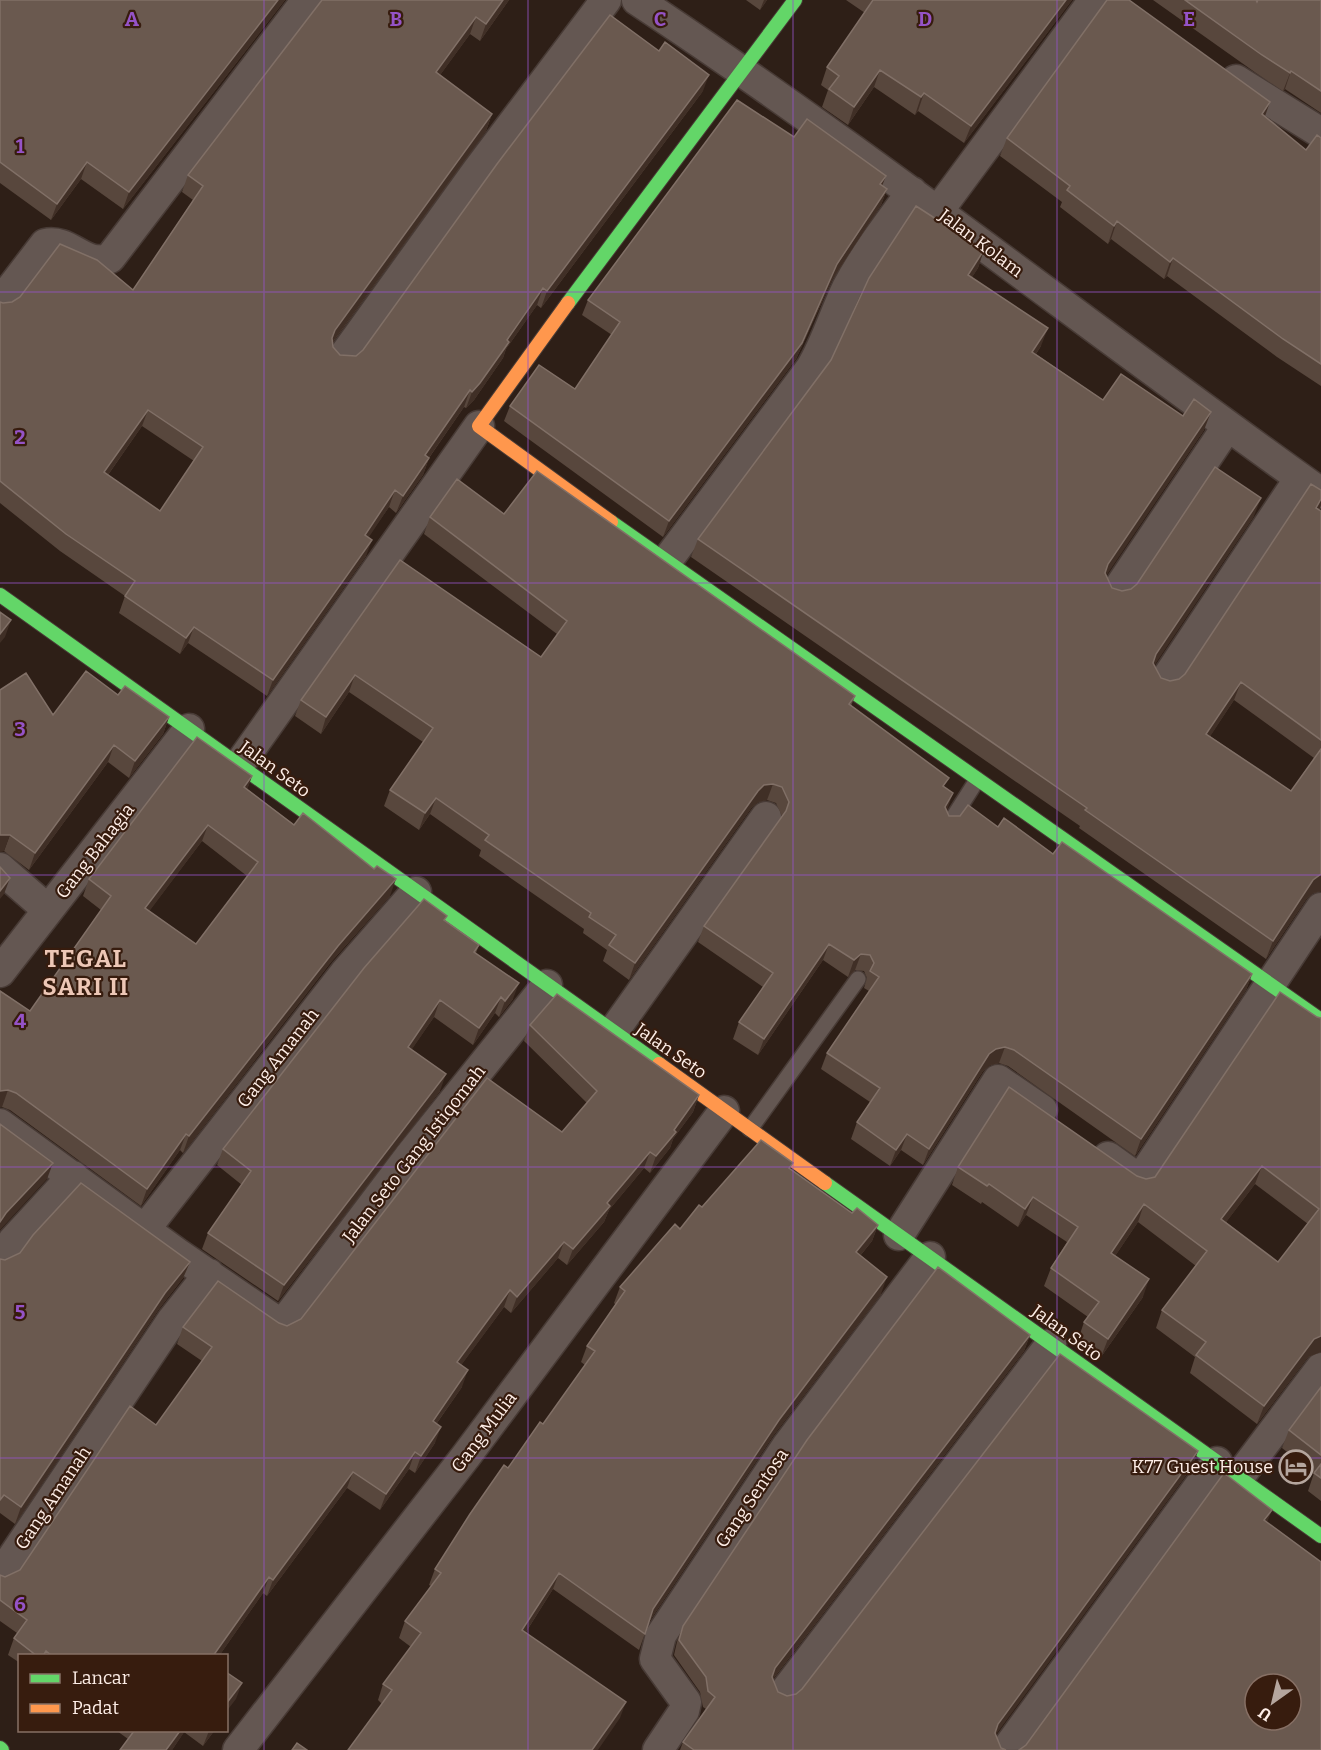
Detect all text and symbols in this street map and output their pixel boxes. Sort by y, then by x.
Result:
text: A [125,7,140,31]
text: B [390,7,403,31]
text: C [654,7,666,31]
text: D [918,7,932,31]
text: E [1183,7,1195,31]
text: 1 [16,134,25,158]
street label: Jalan Kolam [934,204,1027,282]
text: 2 [14,425,26,449]
text: 3 [14,717,26,741]
street label: Jalan Seto [234,735,315,802]
street label: Gang Bahagia [51,799,139,903]
district label: TEGAL SARI II [42,945,130,1001]
street label: Gang Amanah [232,1004,324,1112]
text: 4 [14,1009,26,1033]
street label: Jalan Seto [630,1018,711,1084]
street label: Jalan Seto Gang Istiqomah [337,1061,490,1248]
street label: Jalan Seto [1026,1299,1107,1366]
text: 5 [15,1300,26,1324]
street label: Gang Mulia [447,1387,522,1477]
street label: Gang Amanah [10,1442,96,1554]
street label: Gang Sentosa [711,1444,793,1552]
hotel icon: K77 Guest House [1278,1449,1314,1485]
place label: K77 Guest House [1132,1456,1273,1478]
text: 6 [14,1592,26,1616]
legend [18,1654,228,1732]
text: Lancar [72,1667,130,1689]
north arrow [1243,1672,1303,1732]
text: Padat [72,1697,119,1719]
text: U [1255,1703,1275,1725]

